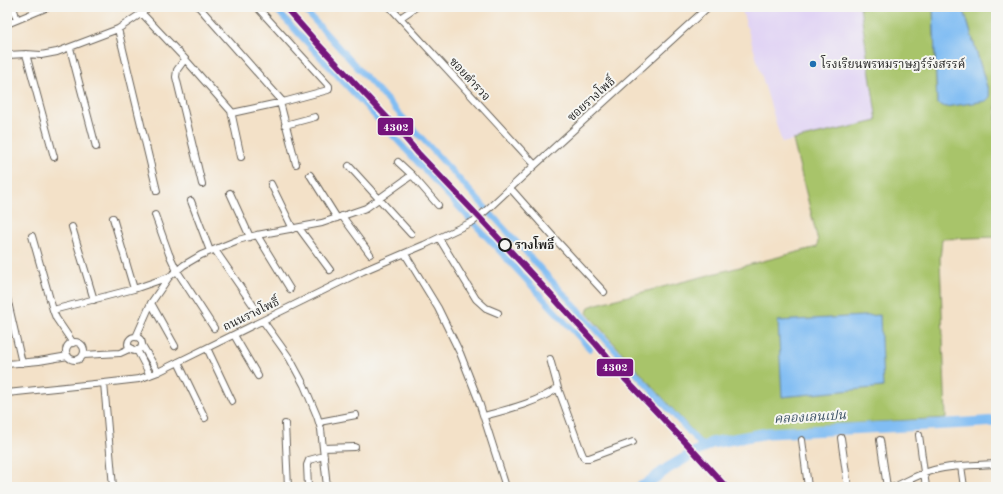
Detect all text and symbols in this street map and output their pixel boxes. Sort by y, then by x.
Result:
street label: ซอยตำรวจ [446,54,494,104]
place label: โรงเรียนพรหมราษฎร์รังสรรค์ [820,55,965,71]
marker: โรงเรียนพรหมราษฎร์รังสรรค์ [808,59,818,69]
street label: ซอยรางโพธิ์ [563,71,619,124]
line badge: 4302 [377,117,414,136]
text: 4302 [383,123,409,134]
place label: รางโพธิ์ [515,236,555,252]
marker: รางโพธิ์ [498,238,512,252]
street label: ถนนรางโพธิ์ [220,292,283,334]
line badge: 4302 [596,358,634,377]
text: 4302 [602,363,628,374]
water label: คลองเลนเปน [774,408,847,426]

